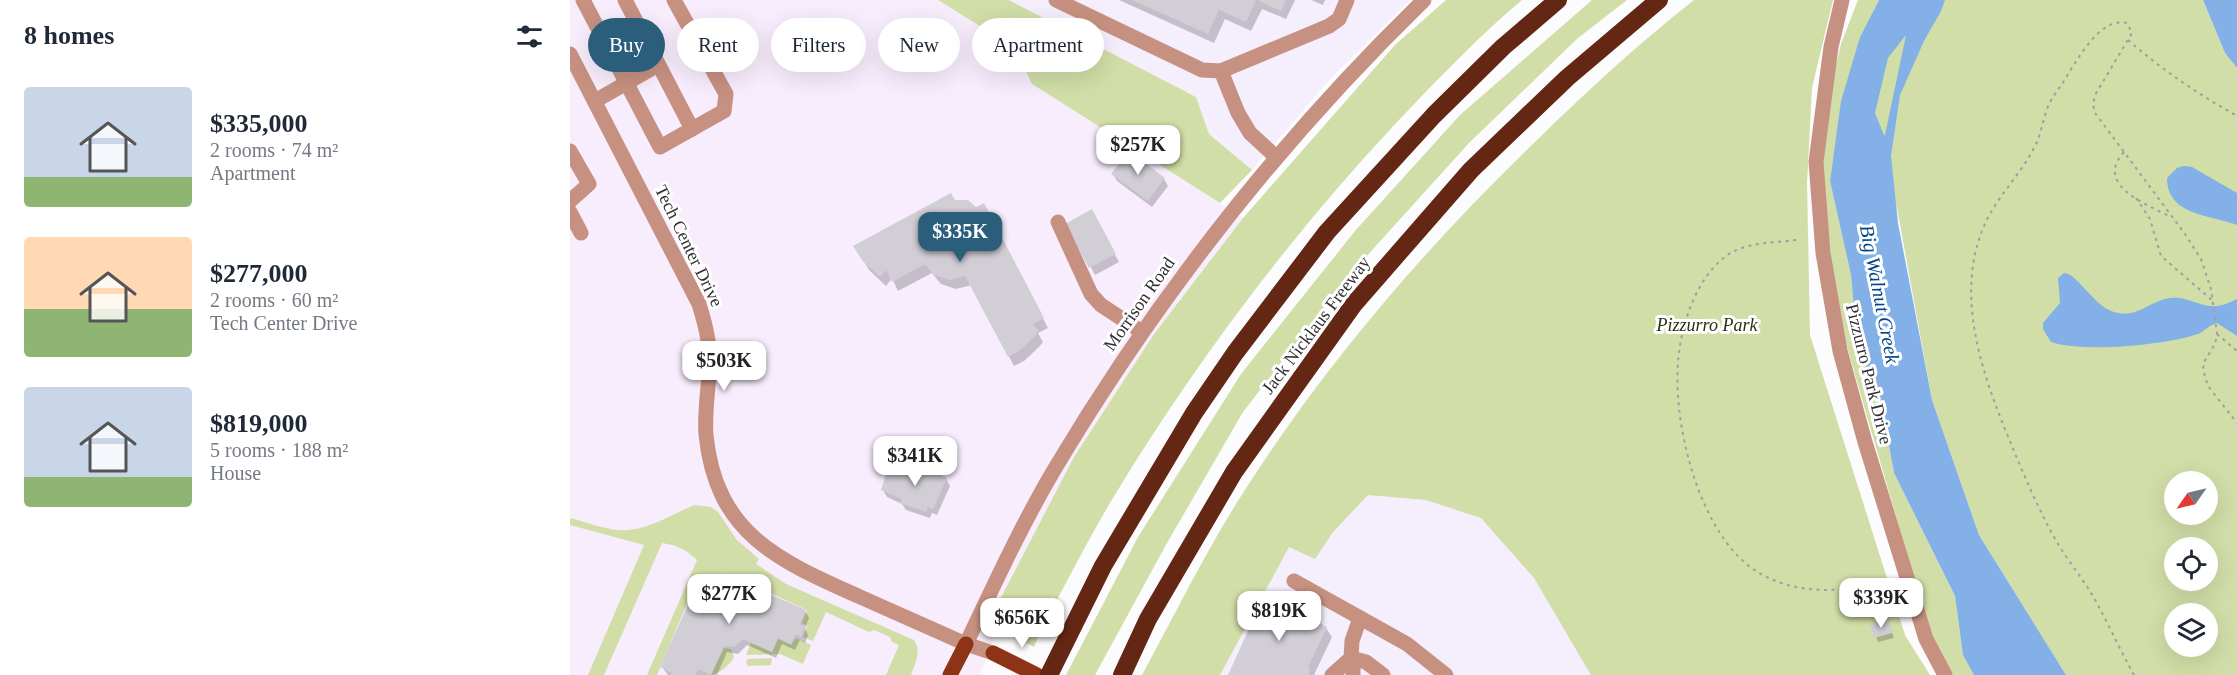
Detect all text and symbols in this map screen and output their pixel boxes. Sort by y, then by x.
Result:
chip: Buy [588,18,665,72]
chip: Rent [677,18,759,72]
chip: Filters [771,18,866,72]
chip: New [878,18,960,72]
chip: Apartment [972,18,1104,72]
icon: filters [513,20,546,53]
text: 8 homes [24,21,114,50]
text: $335,000 [210,109,308,138]
icon: home [72,111,144,183]
pin: $257K [1096,125,1180,176]
text: $257K [1110,133,1166,155]
text: 2 rooms · 74 m² [210,139,338,161]
text: Apartment [210,162,296,184]
street label: Tech Center Drive [651,182,727,310]
pin: $335K [918,212,1002,263]
text: $335K [932,220,988,242]
water label: Big Walnut Creek [1855,223,1904,366]
street label: Jack Nicklaus Freeway [1258,252,1374,398]
street label: Morrison Road [1099,253,1179,355]
text: $277,000 [210,259,308,288]
icon: home [72,261,144,333]
text: 2 rooms · 60 m² [210,289,338,311]
street label: Pizzurro Park Drive [1842,302,1896,446]
text: Tech Center Drive [210,312,357,334]
park label: Pizzurro Park [1656,315,1758,335]
pin: $503K [682,341,766,392]
text: $503K [696,349,752,371]
text: $819,000 [210,409,308,438]
icon: home [72,411,144,483]
pin: $341K [873,436,957,487]
text: 5 rooms · 188 m² [210,439,348,461]
text: $341K [887,444,943,466]
text: House [210,462,261,484]
north arrow [2164,471,2218,525]
map controls [2164,471,2218,657]
button: locate [2164,537,2218,591]
pin: $277K [687,574,771,625]
pin: $339K [1839,578,1923,629]
text: $277K [701,582,757,604]
text: $339K [1853,586,1909,608]
pin: $819K [1237,591,1321,642]
pin: $656K [980,598,1064,649]
text: $819K [1251,599,1307,621]
button: layers [2164,603,2218,657]
text: $656K [994,606,1050,628]

